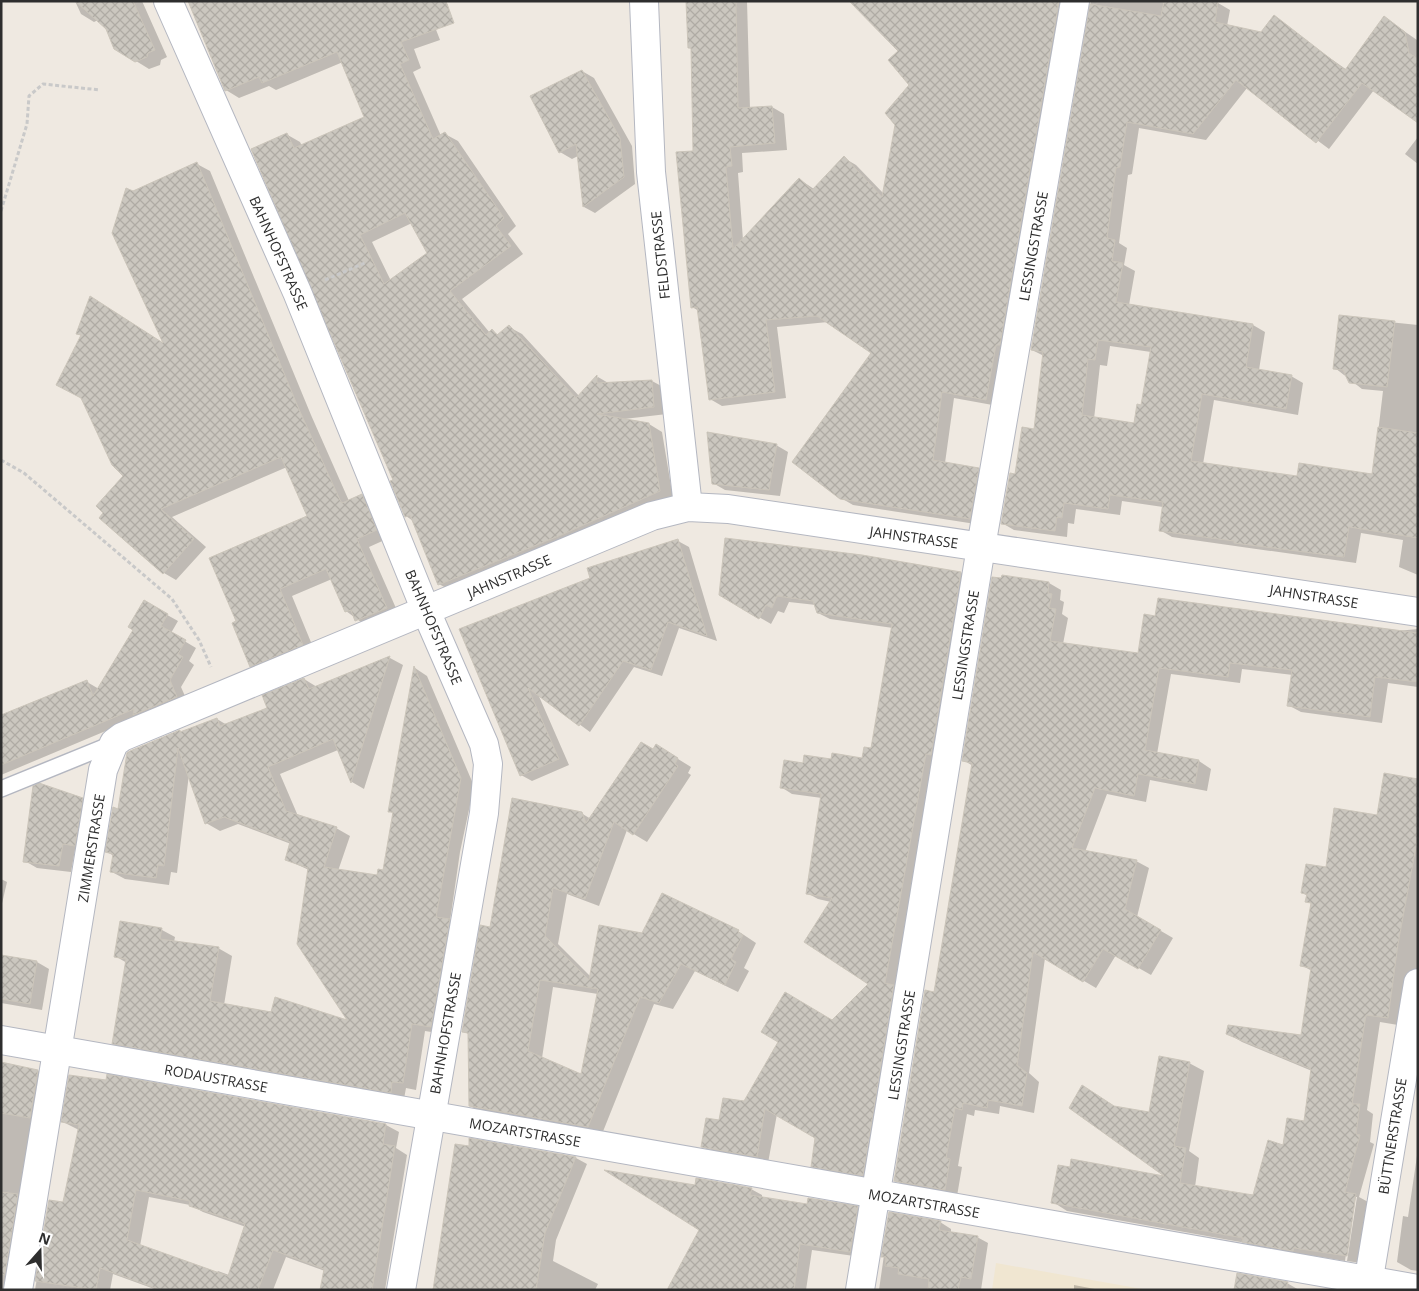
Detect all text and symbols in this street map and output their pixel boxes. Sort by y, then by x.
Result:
street label: LESSINGSTRASSE [1014,190,1052,302]
street label: BAHNHOFSTRASSE [245,193,313,313]
street label: FELDSTRASSE [646,210,674,300]
street label: JAHNSTRASSE [866,521,960,553]
street label: JAHNSTRASSE [462,550,554,603]
street label: BAHNHOFSTRASSE [401,567,467,687]
street label: JAHNSTRASSE [1266,579,1360,612]
street label: LESSINGSTRASSE [947,589,983,701]
street label: ZIMMERSTRASSE [73,792,109,904]
street label: BAHNHOFSTRASSE [425,971,465,1095]
street label: LESSINGSTRASSE [883,989,919,1101]
street label: RODAUSTRASSE [163,1060,269,1096]
street label: BÜTTNERSTRASSE [1373,1076,1411,1196]
street label: MOZARTSTRASSE [468,1113,582,1151]
street label: MOZARTSTRASSE [867,1184,981,1222]
north arrow [15,1226,65,1276]
text: N [36,1227,53,1249]

